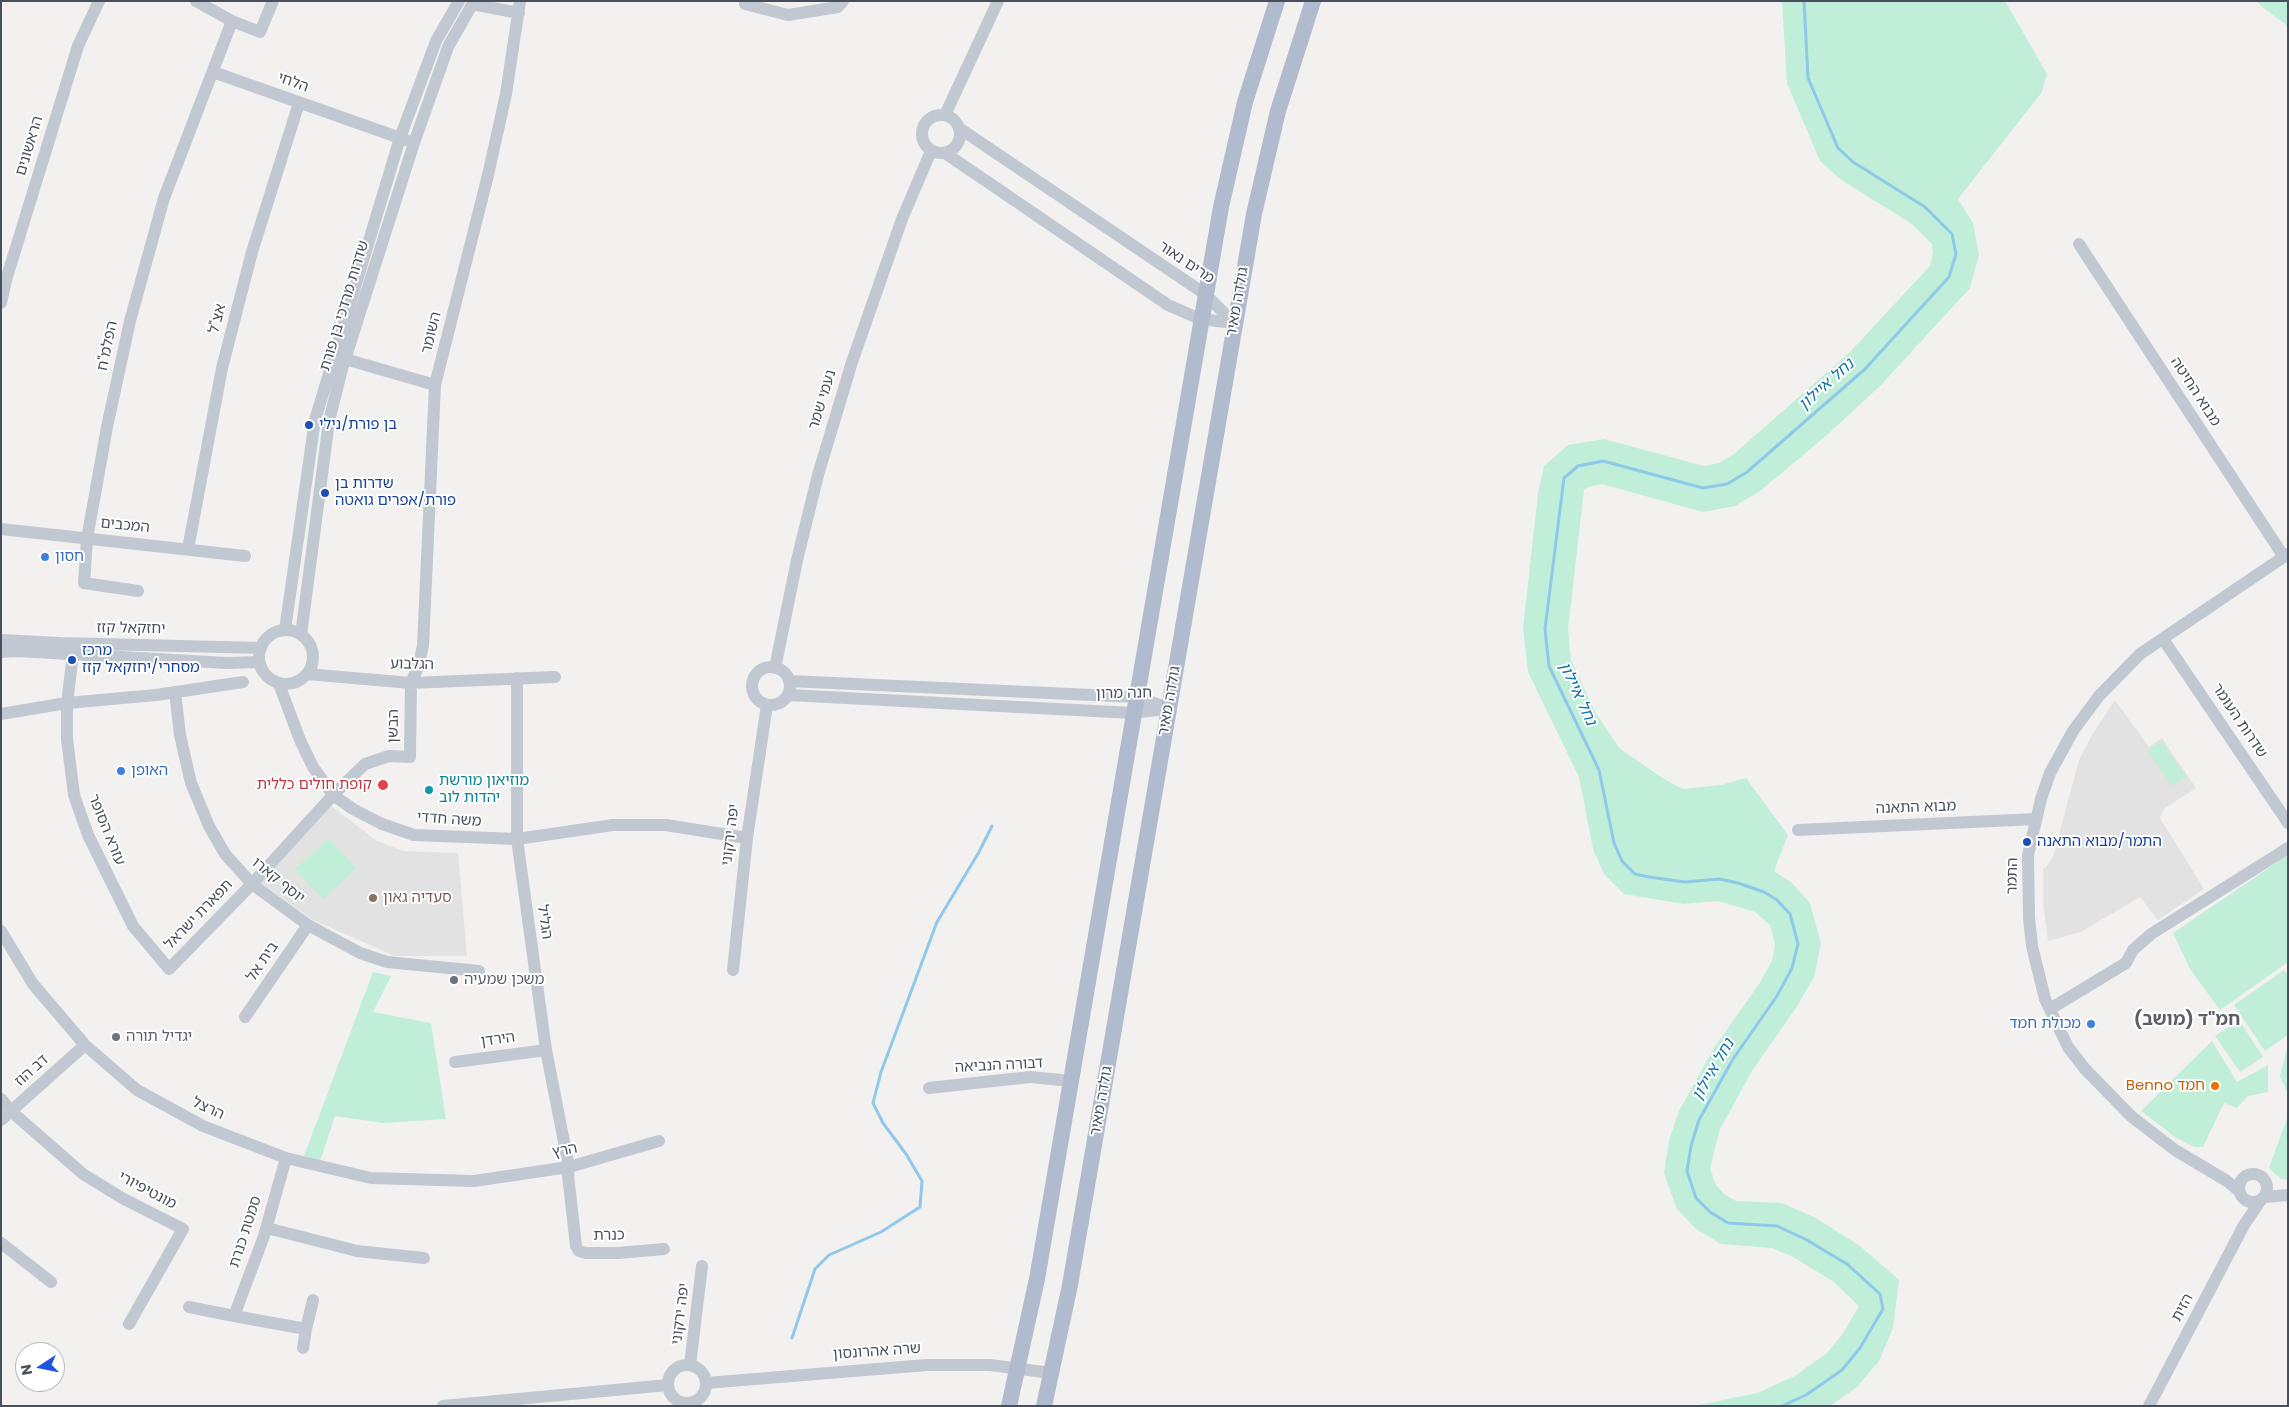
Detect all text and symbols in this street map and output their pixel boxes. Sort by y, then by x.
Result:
street label: הלחי [275,69,311,97]
street label: הראשונים [12,114,48,178]
street label: מרים נאור [1155,238,1217,288]
street label: שדרות מרדכי בן פורת [317,239,373,373]
street label: גולדה מאיר [1223,266,1253,338]
street label: אצ"ל [205,302,231,336]
street label: השומר [418,310,446,356]
street label: הפלמ"ח [94,320,122,372]
street label: מבוא החיטה [2166,354,2224,430]
water label: נחל איילון [1796,355,1858,415]
street label: נעמי שמר [805,368,841,432]
place label: בן פורת/נילי [319,416,397,434]
marker: בן פורת/נילי [303,419,315,431]
place label: שדרות בן פורת/אפרים גואטה [335,475,456,510]
marker: שדרות בן פורת/אפרים גואטה [319,487,331,499]
street label: המכבים [99,514,151,538]
place label: חסון [55,548,84,566]
marker: חסון [39,551,51,563]
street label: יחזקאל קזז [96,619,166,639]
place label: מרכז מסחרי/יחזקאל קזז [82,642,200,677]
marker: מרכז מסחרי/יחזקאל קזז [66,654,78,666]
street label: הגלבוע [390,656,434,674]
water label: נחל איילון [1554,659,1600,729]
street label: גולדה מאיר [1155,665,1185,737]
street label: שדרות העומר [2208,680,2270,762]
street label: חנה מרון [1096,685,1152,703]
street label: הבשן [385,709,403,743]
place label: האופן [131,762,168,780]
marker: האופן [115,765,127,777]
place label: מוזיאון מורשת יהדות לוב [439,772,529,807]
place label: קופת חולים כללית [257,776,372,794]
marker: קופת חולים כללית [376,778,390,792]
marker: מוזיאון מורשת יהדות לוב [423,784,435,796]
street label: עזרא הסופר [84,792,128,868]
street label: מבוא התאנה [1875,798,1957,818]
street label: יפה ירקוני [718,803,744,867]
street label: משה חדדי [416,809,482,831]
place label: התמר/מבוא התאנה [2037,833,2162,851]
marker: התמר/מבוא התאנה [2021,836,2033,848]
street label: יוסף קארו [248,854,308,908]
street label: התמר [2004,857,2022,895]
street label: תפארת ישראל [161,876,237,954]
place label: סעדיה גאון [383,889,452,907]
marker: סעדיה גאון [367,892,379,904]
street label: הגליל [533,903,555,941]
street label: בית אל [243,939,283,985]
place label: משכן שמעיה [464,971,544,989]
marker: משכן שמעיה [448,974,460,986]
district label: חמ"ד (מושב) [2134,1009,2240,1031]
place label: מכולת חמד [2009,1015,2081,1033]
marker: מכולת חמד [2085,1018,2097,1030]
place label: יגדיל תורה [126,1028,192,1046]
street label: הירדן [480,1029,516,1051]
marker: יגדיל תורה [110,1031,122,1043]
water label: נחל איילון [1689,1036,1739,1104]
street label: דב הוז [11,1051,53,1091]
street label: דבורה הנביאה [954,1055,1044,1077]
street label: גולדה מאיר [1087,1065,1117,1137]
place label: Benno חמד [2126,1077,2205,1095]
marker: Benno חמד [2209,1080,2221,1092]
street label: הרצל [189,1094,227,1124]
street label: הרץ [551,1140,579,1162]
street label: מונטיפיורי [115,1168,179,1214]
street label: סמטת כנרת [226,1194,266,1270]
street label: כנרת [593,1227,625,1245]
street label: יפה ירקוני [668,1282,694,1346]
street label: הזית [2168,1291,2198,1325]
street label: שרה אהרונסון [832,1340,922,1364]
north arrow [15,1342,65,1392]
text: N [15,1363,37,1377]

